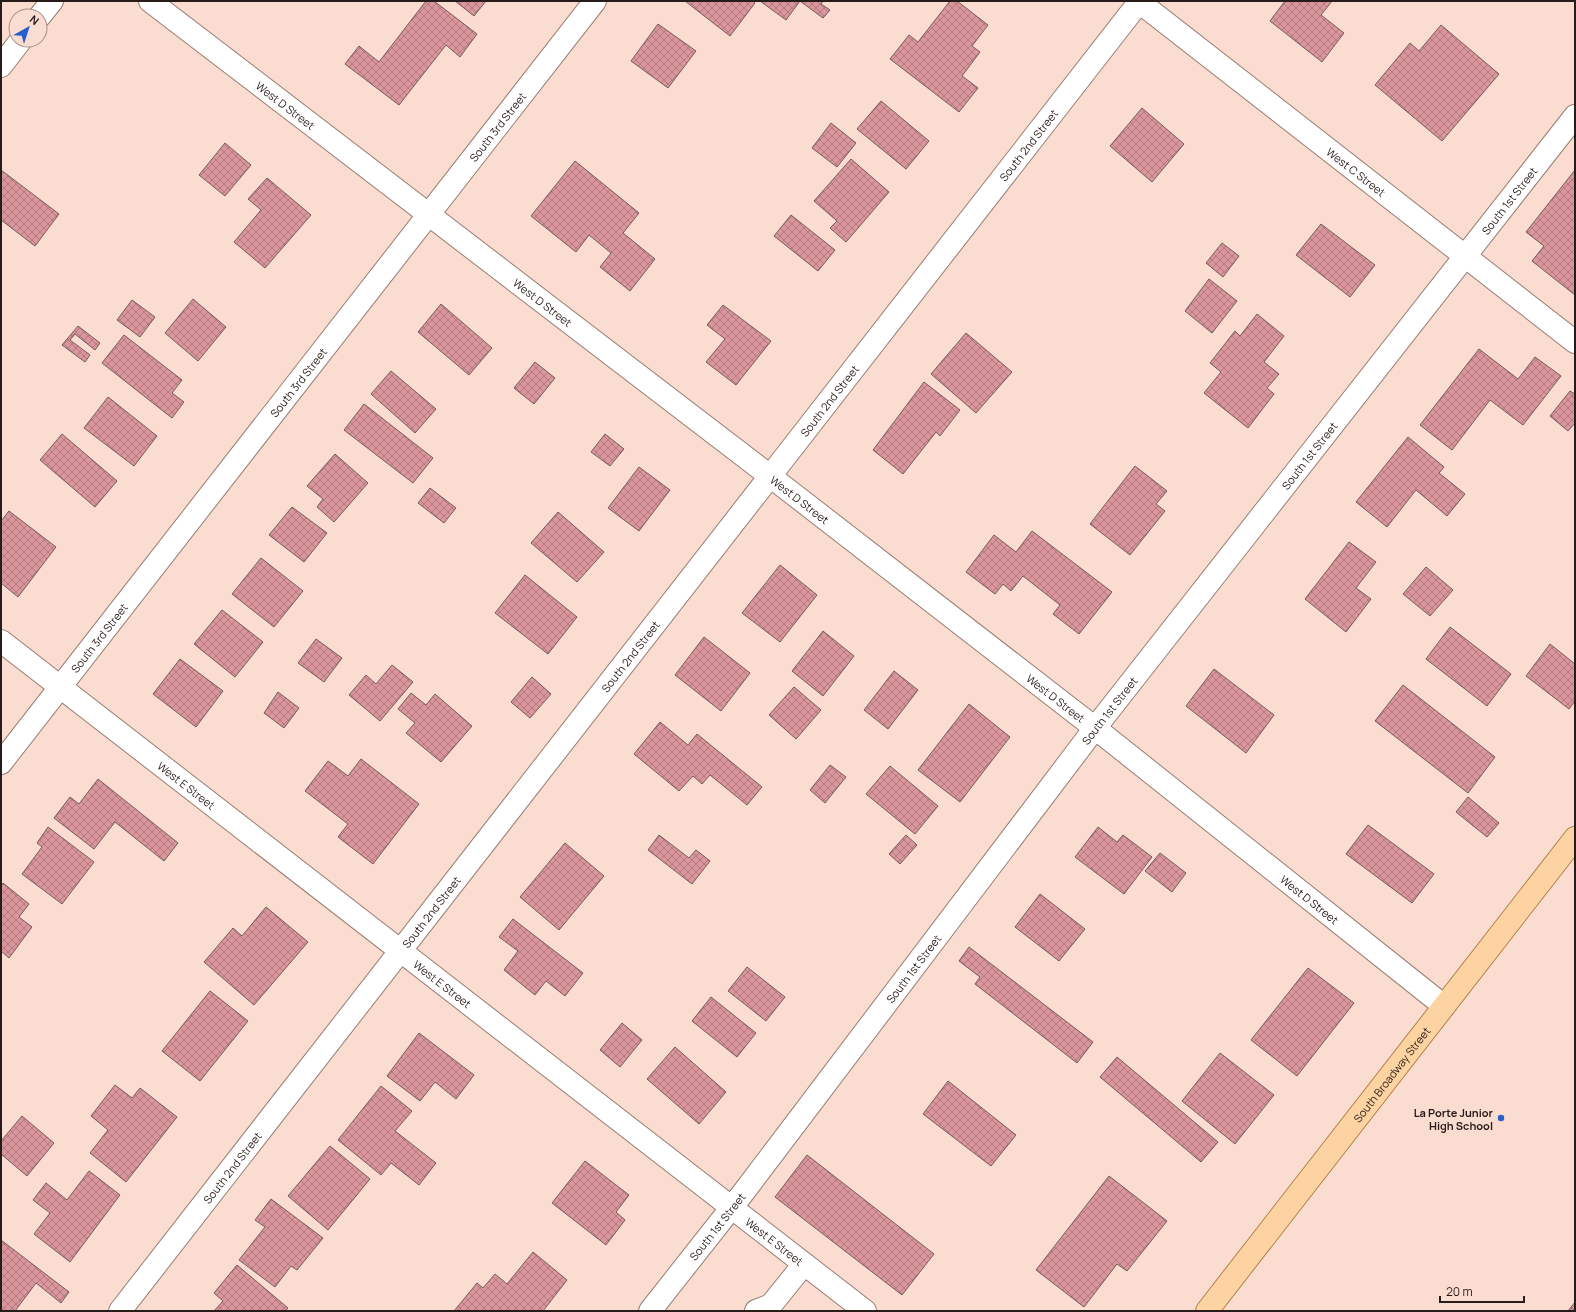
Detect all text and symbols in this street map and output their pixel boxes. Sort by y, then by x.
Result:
north arrow [8,8,48,48]
text: N [27,12,42,28]
street label: West D Street [253,78,318,132]
street label: South 3rd Street [465,89,529,164]
street label: South 2nd Street [995,106,1061,184]
street label: West C Street [1324,144,1389,199]
street label: South 1st Street [1478,163,1540,237]
street label: West D Street [510,275,575,329]
street label: South 3rd Street [266,344,330,420]
street label: South 2nd Street [796,362,862,439]
street label: South 1st Street [1278,418,1340,492]
street label: West D Street [768,472,832,527]
street label: South 3rd Street [67,600,131,675]
street label: South 2nd Street [597,617,663,695]
street label: West D Street [1024,670,1088,725]
street label: South 1st Street [1078,673,1140,747]
street label: West E Street [155,758,219,812]
street label: West D Street [1278,871,1342,927]
street label: South 2nd Street [398,873,463,951]
street label: South 1st Street [882,931,944,1006]
street label: West E Street [411,956,475,1011]
street label: South Broadway Street [1349,1023,1433,1125]
place label: La Porte Junior High School [1414,1105,1494,1133]
marker: La Porte Junior High School [1496,1113,1506,1123]
street label: South 2nd Street [199,1129,264,1206]
street label: South 1st Street [686,1189,748,1263]
street label: West E Street [743,1214,807,1268]
scale bar [1440,1278,1524,1304]
text: 20 m [1446,1283,1473,1300]

